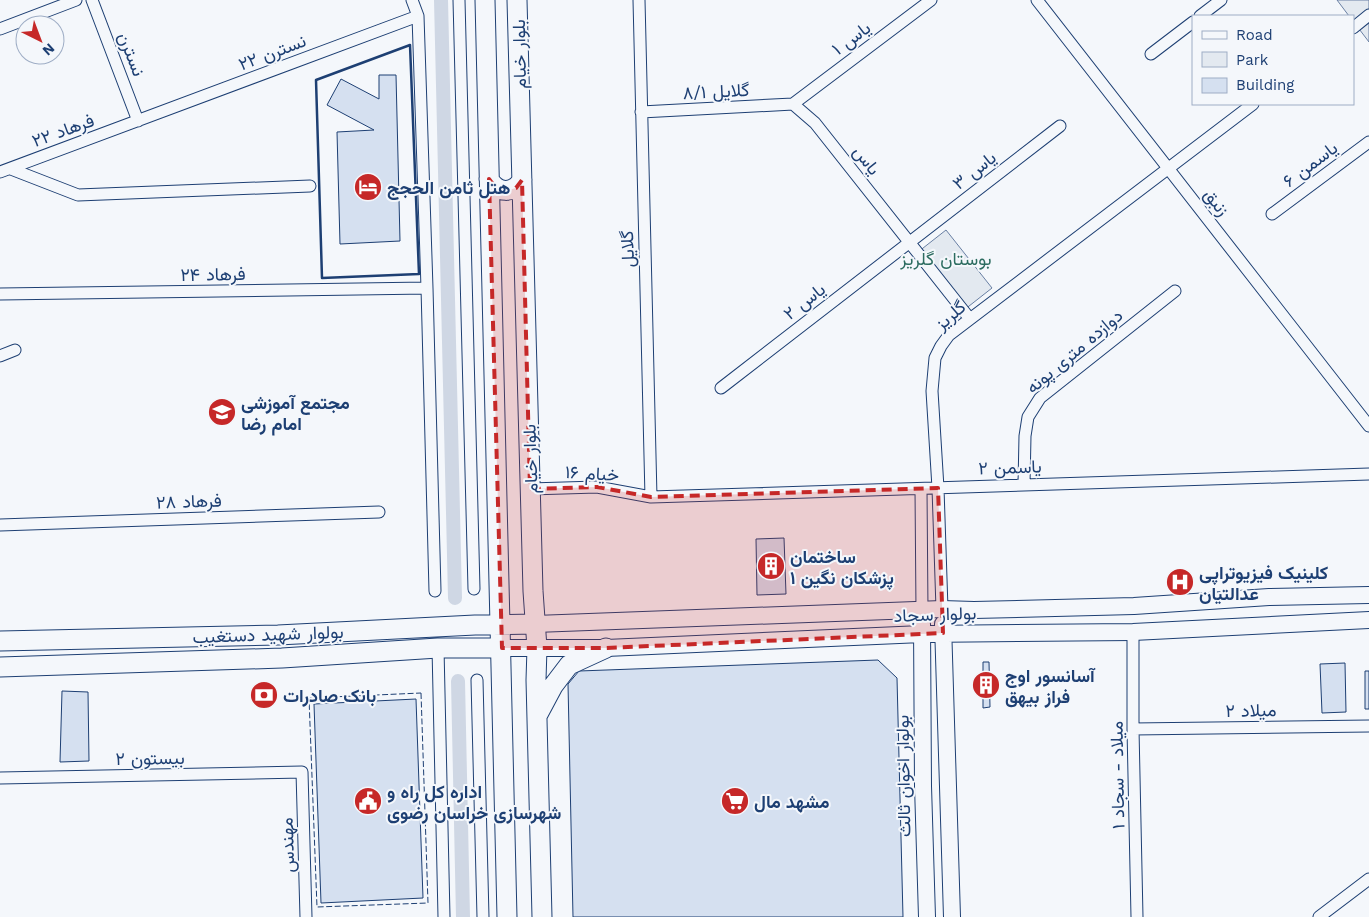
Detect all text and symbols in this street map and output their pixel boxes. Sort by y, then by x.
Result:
north arrow [15,15,65,65]
legend [1192,15,1354,105]
street label: یاس ۱ [828,17,875,60]
street label: بلوار خیام [508,19,532,89]
text: Road [1236,26,1273,44]
street label: نسترن [113,29,150,79]
street label: نسترن ۲۲ [235,30,309,75]
text: N [39,40,58,59]
text: Park [1236,51,1269,69]
text: Building [1236,76,1294,94]
street label: گلایل ۸/۱ [682,79,750,104]
street label: فرهاد ۲۲ [29,109,97,152]
street label: یاسمن ۶ [1279,137,1342,192]
street label: یاس [848,141,885,180]
street label: یاس ۳ [948,146,1001,194]
hotel icon: هتل ثامن الحجج [353,172,383,202]
place label: هتل ثامن الحجج [387,177,510,200]
street label: زنبق [1199,184,1234,221]
street label: گلایل [616,230,639,268]
park label: بوستان گلریز [899,248,992,270]
street label: فرهاد ۲۴ [180,263,246,286]
street label: یاس ۲ [779,278,830,325]
street label: گلریز [930,296,970,335]
street label: دوازده متری پونه [1021,305,1128,399]
place label: مجتمع آموزشی امام رضا [241,392,350,436]
school or university icon: مجتمع آموزشی امام رضا [207,397,237,427]
street label: بلوار خیام [518,424,544,494]
street label: یاسمن ۲ [978,455,1042,480]
street label: خیام ۱۶ [564,461,620,487]
street label: فرهاد ۲۸ [156,489,222,514]
place label: ساختمان پزشکان نگین ۱ [790,546,894,590]
building icon: ساختمان پزشکان نگین ۱ [756,551,786,581]
place label: کلینیک فیزیوتراپی عدالتیان [1199,562,1328,605]
hospital icon: کلینیک فیزیوتراپی عدالتیان [1165,567,1195,597]
street label: بولوار سجاد [893,602,977,627]
street label: بولوار شهید دستغیب [192,621,344,648]
place label: آسانسور اوج فراز بیهق [1005,665,1096,708]
building icon: آسانسور اوج فراز بیهق [971,670,1001,700]
bank icon: بانک صادرات [249,680,279,710]
place label: بانک صادرات [283,685,376,707]
street label: میلاد ۲ [1225,699,1277,721]
street label: بولوار اخوان ثالث [891,715,916,837]
street label: میلاد - سجاد ۱ [1106,721,1128,829]
street label: بیستون ۲ [115,747,185,770]
place label: اداره کل راه و شهرسازی خراسان رضوی [387,781,561,824]
public building icon: اداره کل راه و شهرسازی خراسان رضوی [353,786,383,816]
supermarket icon: مشهد مال [720,786,750,816]
place label: مشهد مال [754,791,830,813]
street label: مهندس [276,817,299,873]

